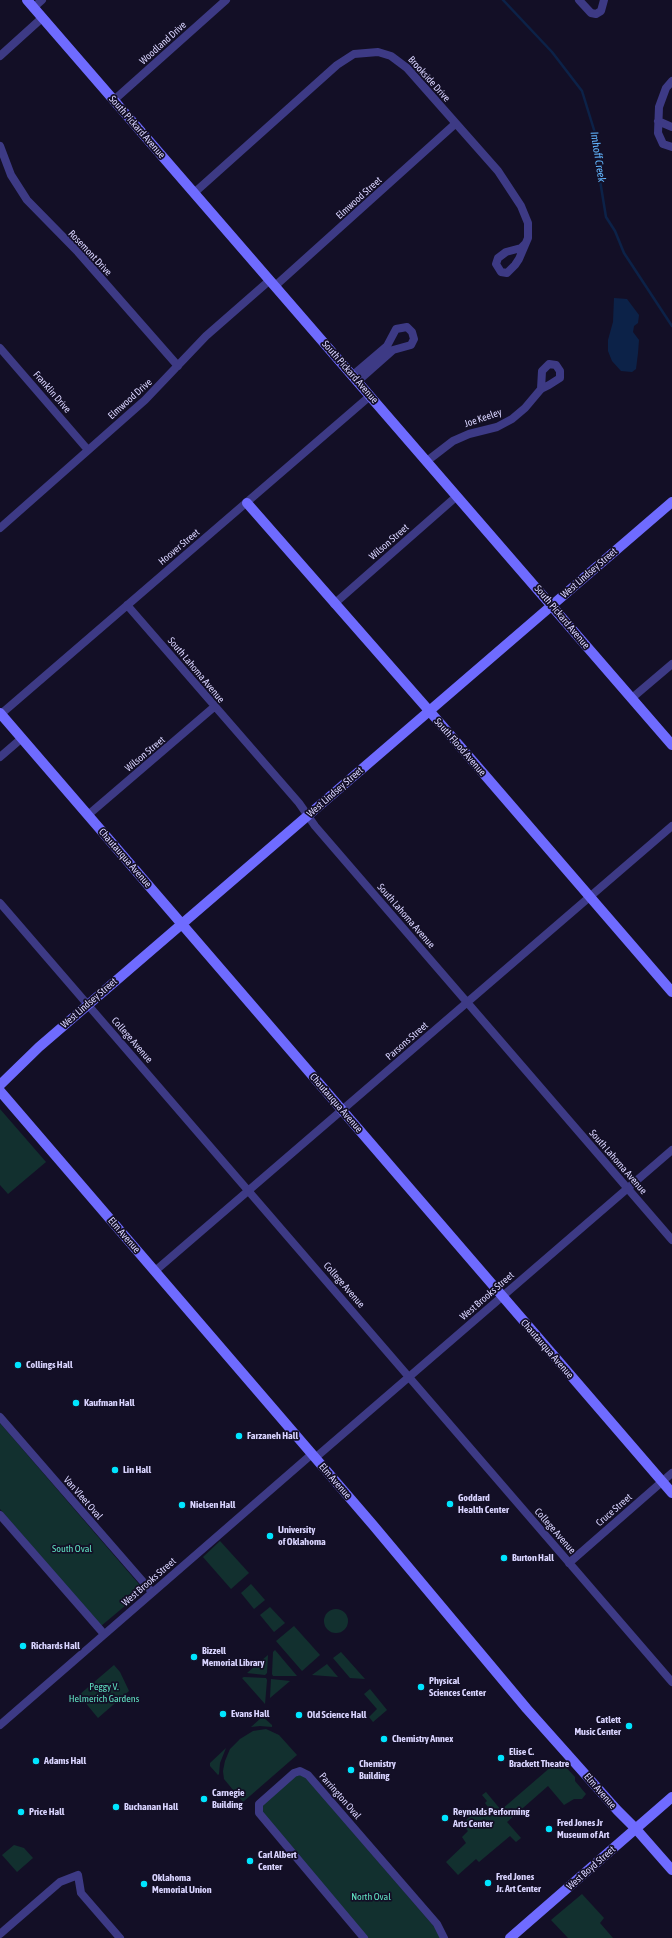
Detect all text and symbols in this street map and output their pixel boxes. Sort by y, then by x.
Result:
street label: Woodland Drive [137,19,189,67]
street label: Brookside Drive [405,54,453,104]
street label: South Pickard Avenue [106,93,168,161]
water label: Imhoff Creek [587,131,609,183]
street label: Elmwood Street [334,174,384,222]
street label: Rosemont Drive [66,228,114,278]
street label: South Pickard Avenue [319,338,381,406]
street label: Franklin Drive [31,369,73,415]
street label: Elmwood Drive [106,376,154,422]
street label: Joe Keeley [463,406,503,430]
street label: Wilson Street [367,522,411,562]
street label: Hoover Street [156,526,202,568]
street label: West Lindsey Street [558,545,620,601]
street label: South Pickard Avenue [532,583,592,651]
street label: South Lahoma Avenue [165,635,227,705]
street label: South Flood Avenue [432,716,488,778]
street label: Wilson Street [123,734,167,774]
street label: West Lindsey Street [304,764,366,820]
street label: Chautauqua Avenue [96,826,154,890]
street label: South Lahoma Avenue [375,881,437,951]
street label: West Lindsey Street [58,975,120,1031]
street label: College Avenue [109,1015,155,1065]
street label: Parsons Street [383,1019,431,1063]
street label: Chautauqua Avenue [307,1071,365,1135]
street label: South Lahoma Avenue [587,1127,649,1197]
street label: Elm Avenue [105,1215,143,1255]
street label: College Avenue [321,1260,367,1310]
street label: West Brooks Street [458,1269,516,1323]
street label: Chautauqua Avenue [518,1317,576,1381]
place label: Collings Hall [26,1359,73,1371]
marker: Collings Hall [13,1360,23,1370]
place label: Kaufman Hall [84,1397,135,1409]
marker: Kaufman Hall [71,1398,81,1408]
place label: Farzaneh Hall [247,1430,298,1442]
marker: Farzaneh Hall [234,1431,244,1441]
street label: Elm Avenue [316,1461,354,1501]
place label: Lin Hall [123,1464,151,1476]
marker: Lin Hall [110,1465,120,1475]
street label: Van Vleet Oval [61,1474,105,1522]
street label: Cruce Street [594,1491,634,1529]
place label: Goddard Health Center [458,1492,509,1516]
place label: Nielsen Hall [190,1499,235,1511]
marker: Goddard Health Center [445,1499,455,1509]
marker: Nielsen Hall [177,1500,187,1510]
street label: College Avenue [532,1506,578,1556]
place label: University of Oklahoma [278,1524,326,1548]
marker: University of Oklahoma [265,1531,275,1541]
park label: South Oval [52,1543,92,1555]
place label: Burton Hall [512,1552,554,1564]
marker: Burton Hall [499,1553,509,1563]
street label: West Brooks Street [120,1555,178,1609]
place label: Richards Hall [31,1640,80,1652]
marker: Richards Hall [18,1641,28,1651]
place label: Bizzell Memorial Library [202,1645,264,1668]
marker: Bizzell Memorial Library [189,1652,199,1662]
place label: Physical Sciences Center [429,1675,486,1698]
park label: Peggy V. Helmerich Gardens [69,1681,139,1704]
marker: Physical Sciences Center [416,1682,426,1692]
place label: Evans Hall [231,1708,269,1720]
marker: Evans Hall [218,1709,228,1719]
place label: Old Science Hall [307,1709,366,1721]
marker: Old Science Hall [294,1710,304,1720]
place label: Catlett Music Center [574,1714,621,1738]
marker: Catlett Music Center [624,1721,634,1731]
place label: Chemistry Annex [392,1733,453,1745]
marker: Chemistry Annex [379,1734,389,1744]
place label: Elise C. Brackett Theatre [509,1746,569,1770]
marker: Elise C. Brackett Theatre [496,1753,506,1763]
place label: Adams Hall [44,1755,86,1767]
marker: Adams Hall [31,1756,41,1766]
place label: Chemistry Building [359,1758,396,1782]
marker: Chemistry Building [346,1765,356,1775]
street label: Parrington Oval [317,1770,363,1822]
street label: Elm Avenue [581,1771,619,1811]
place label: Carnegie Building [212,1787,245,1810]
marker: Carnegie Building [199,1794,209,1804]
place label: Buchanan Hall [124,1801,178,1813]
marker: Buchanan Hall [111,1802,121,1812]
place label: Price Hall [29,1806,65,1818]
place label: Reynolds Performing Arts Center [453,1806,530,1830]
marker: Price Hall [16,1807,26,1817]
marker: Reynolds Performing Arts Center [440,1813,450,1823]
place label: Fred Jones Jr Museum of Art [557,1817,609,1840]
marker: Fred Jones Jr Museum of Art [544,1824,554,1834]
street label: West Boyd Street [564,1844,618,1892]
place label: Carl Albert Center [258,1849,297,1872]
marker: Carl Albert Center [245,1856,255,1866]
place label: Fred Jones Jr. Art Center [496,1871,541,1894]
place label: Oklahoma Memorial Union [152,1872,212,1896]
marker: Fred Jones Jr. Art Center [483,1878,493,1888]
marker: Oklahoma Memorial Union [139,1879,149,1889]
park label: North Oval [351,1891,391,1903]

